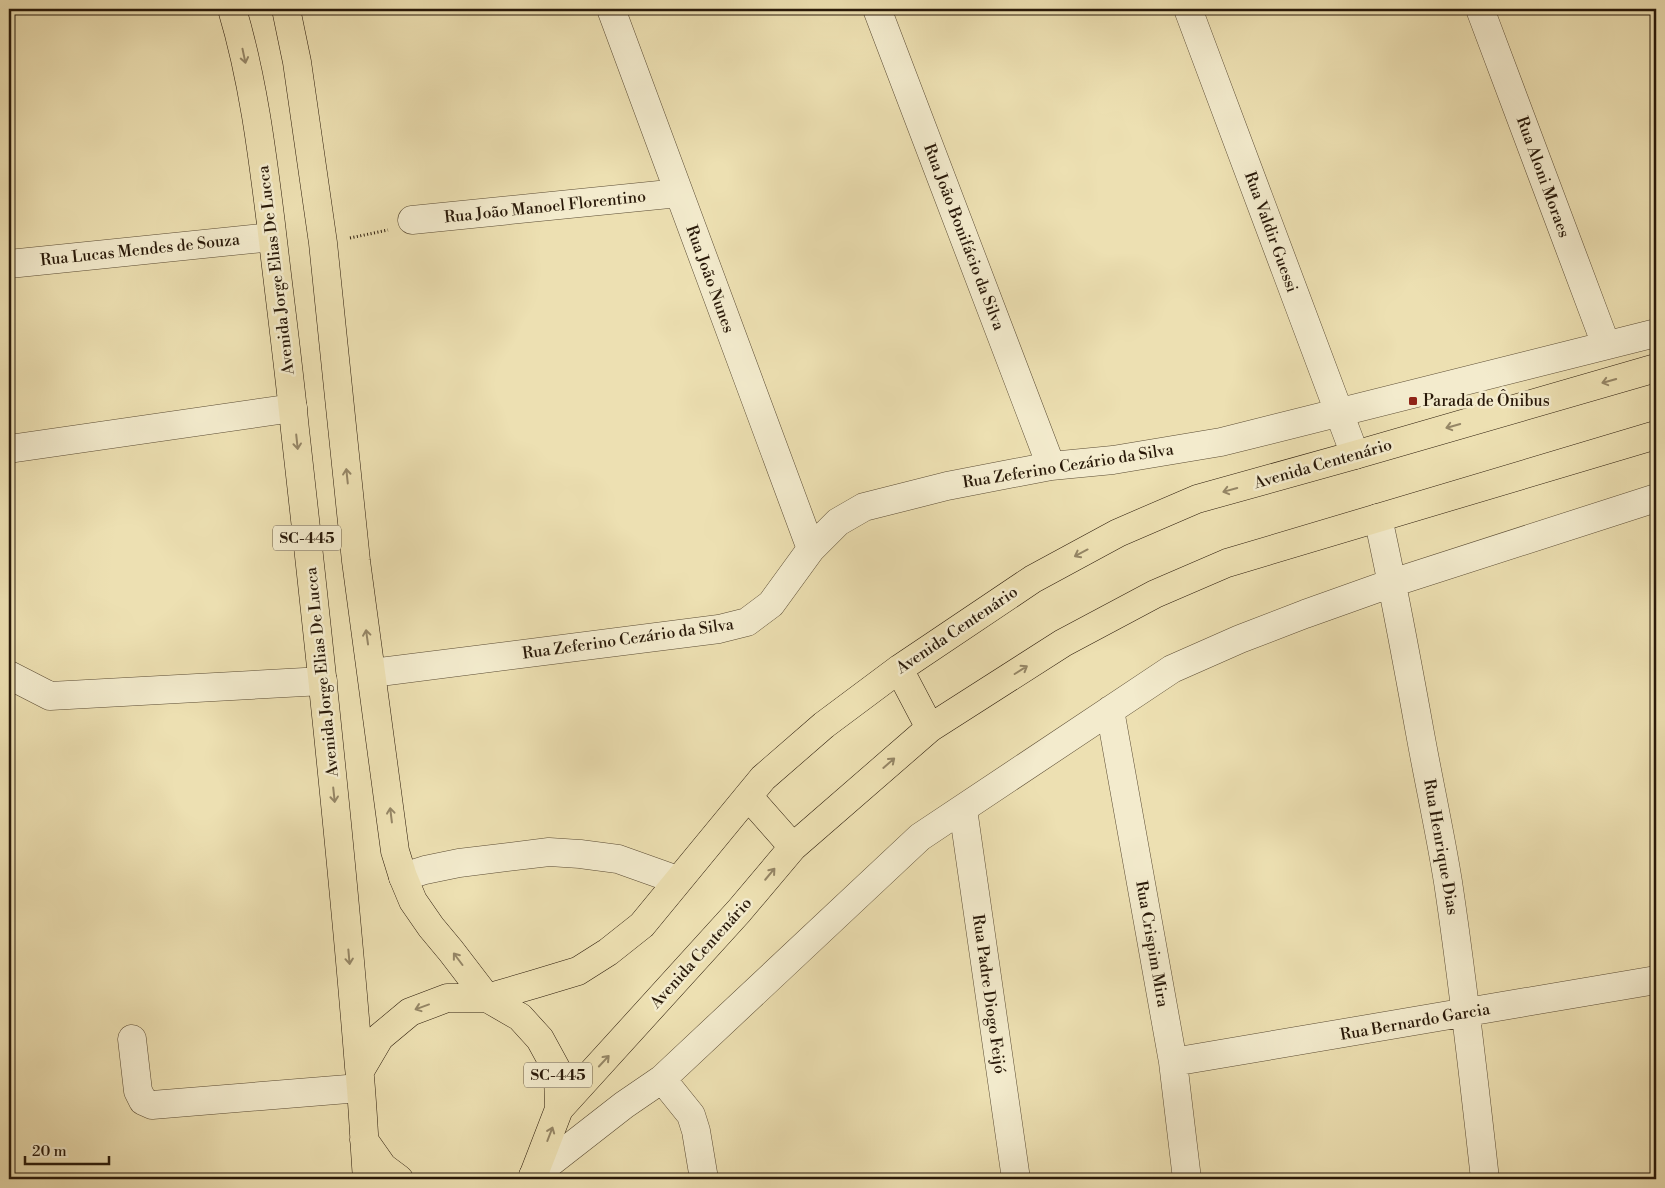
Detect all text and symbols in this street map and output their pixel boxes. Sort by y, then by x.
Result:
one-way arrow [240,48,249,64]
street label: Rua Aloni Moraes [1512,114,1574,240]
street label: Rua João Bonifácio da Silva [919,141,1009,334]
street label: Avenida Jorge Elias De Lucca [253,163,299,377]
street label: Rua Valdir Guessi [1240,169,1302,295]
street label: Rua João Manoel Florentino [443,186,647,228]
street label: Rua João Nunes [681,222,739,336]
street label: Rua Lucas Mendes de Souza [39,229,242,270]
one-way arrow [1602,376,1618,386]
place label: Parada de Ônibus [1423,389,1550,411]
marker: Parada de Ônibus [1407,395,1419,407]
one-way arrow [1446,422,1462,432]
one-way arrow [292,434,302,450]
street label: Avenida Centenário [1251,435,1394,494]
street label: Rua Zeferino Cezário da Silva [961,439,1176,493]
one-way arrow [343,468,352,484]
one-way arrow [1222,485,1238,495]
road number: SC-445 [273,526,341,550]
one-way arrow [1073,548,1088,558]
street label: Avenida Jorge Elias De Lucca [301,565,343,779]
street label: Avenida Centenário [891,582,1022,679]
street label: Rua Zeferino Cezário da Silva [521,614,736,664]
one-way arrow [362,629,372,645]
one-way arrow [1014,665,1028,675]
one-way arrow [882,758,895,769]
street label: Rua Henrique Dias [1419,777,1463,917]
one-way arrow [330,787,339,803]
one-way arrow [386,808,396,824]
one-way arrow [764,868,775,881]
street label: Rua Crispim Mira [1131,879,1173,1010]
street label: Avenida Centenário [645,893,756,1013]
street label: Rua Padre Diogo Feijó [968,913,1010,1075]
one-way arrow [345,949,354,965]
one-way arrow [452,953,463,966]
street label: Rua Bernardo Garcia [1338,999,1492,1045]
one-way arrow [415,1003,431,1012]
one-way arrow [598,1054,610,1067]
road number: SC-445 [524,1062,592,1088]
one-way arrow [545,1127,555,1142]
scale bar [25,1133,109,1165]
text: 20 m [32,1142,67,1161]

